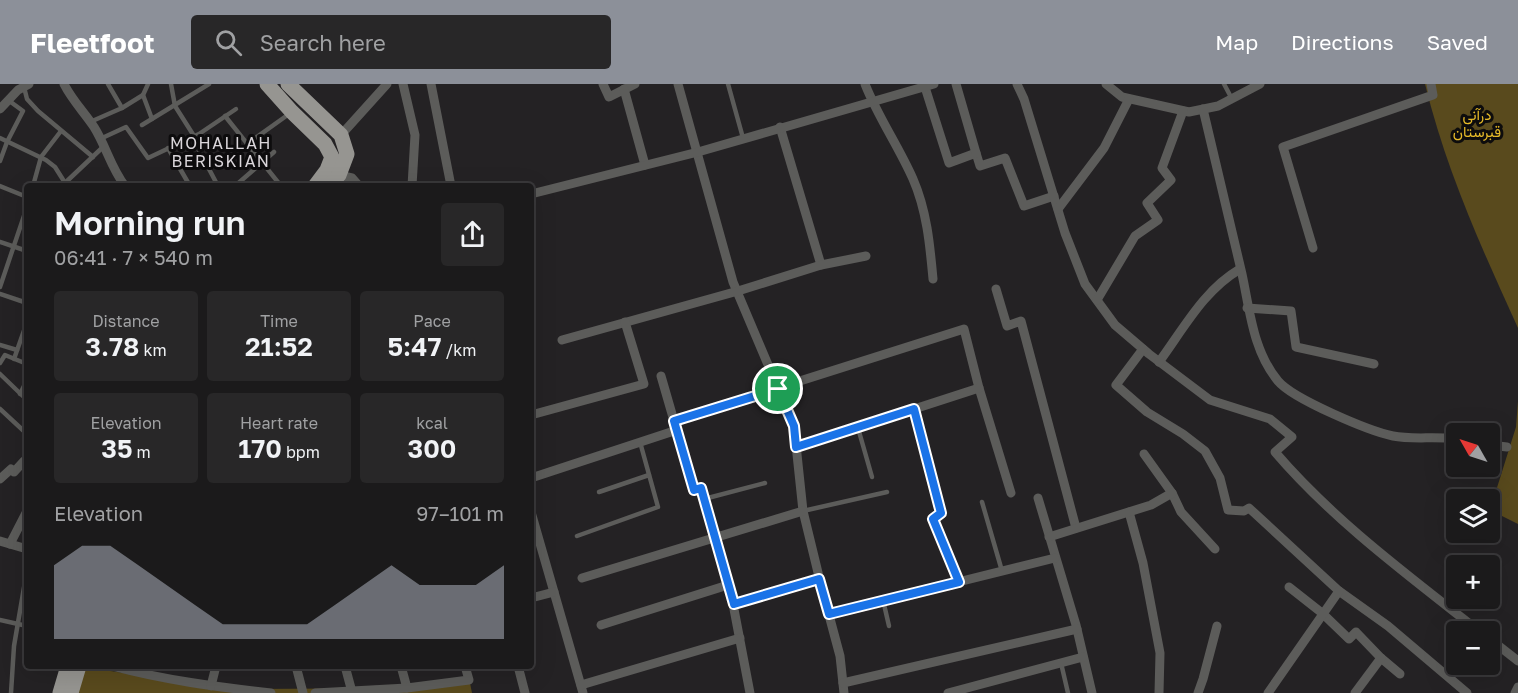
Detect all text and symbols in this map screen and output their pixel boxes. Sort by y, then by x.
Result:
search box [191,15,611,69]
text: Fleetfoot [30,26,155,59]
icon: search [212,26,245,59]
text: Search here [260,29,386,56]
text: Map [1215,29,1258,55]
text: Directions [1291,29,1394,55]
text: Saved [1427,29,1488,55]
park label: درآنی قبرستان [1453,105,1501,141]
district label: MOHALLAH BERISKIAN [170,133,272,171]
text: Morning run [54,203,246,242]
button: share [441,203,504,266]
text: 06:41 · 7 × 540 m [54,245,213,269]
text: Distance [92,311,160,331]
text: Time [260,311,298,331]
text: Pace [413,311,451,331]
text: 3.78 [85,331,139,362]
text: 21:52 [245,331,313,362]
text: 5:47 [388,331,442,362]
text: km [139,340,167,360]
text: /km [442,340,476,360]
pin [752,363,803,414]
icon: arrive [761,372,794,405]
text: Elevation [90,413,162,433]
text: Heart rate [240,413,318,433]
text: kcal [416,413,448,433]
north arrow [1446,423,1500,477]
map controls [1446,423,1500,675]
text: 35 [101,433,133,464]
text: 170 [238,433,282,464]
text: 300 [408,433,456,464]
text: m [133,442,151,462]
text: bpm [282,442,320,462]
button: layers [1446,489,1500,543]
text: Elevation [54,501,143,525]
text: 97–101 m [416,501,504,525]
button: + [1446,555,1500,609]
button: − [1446,621,1500,675]

